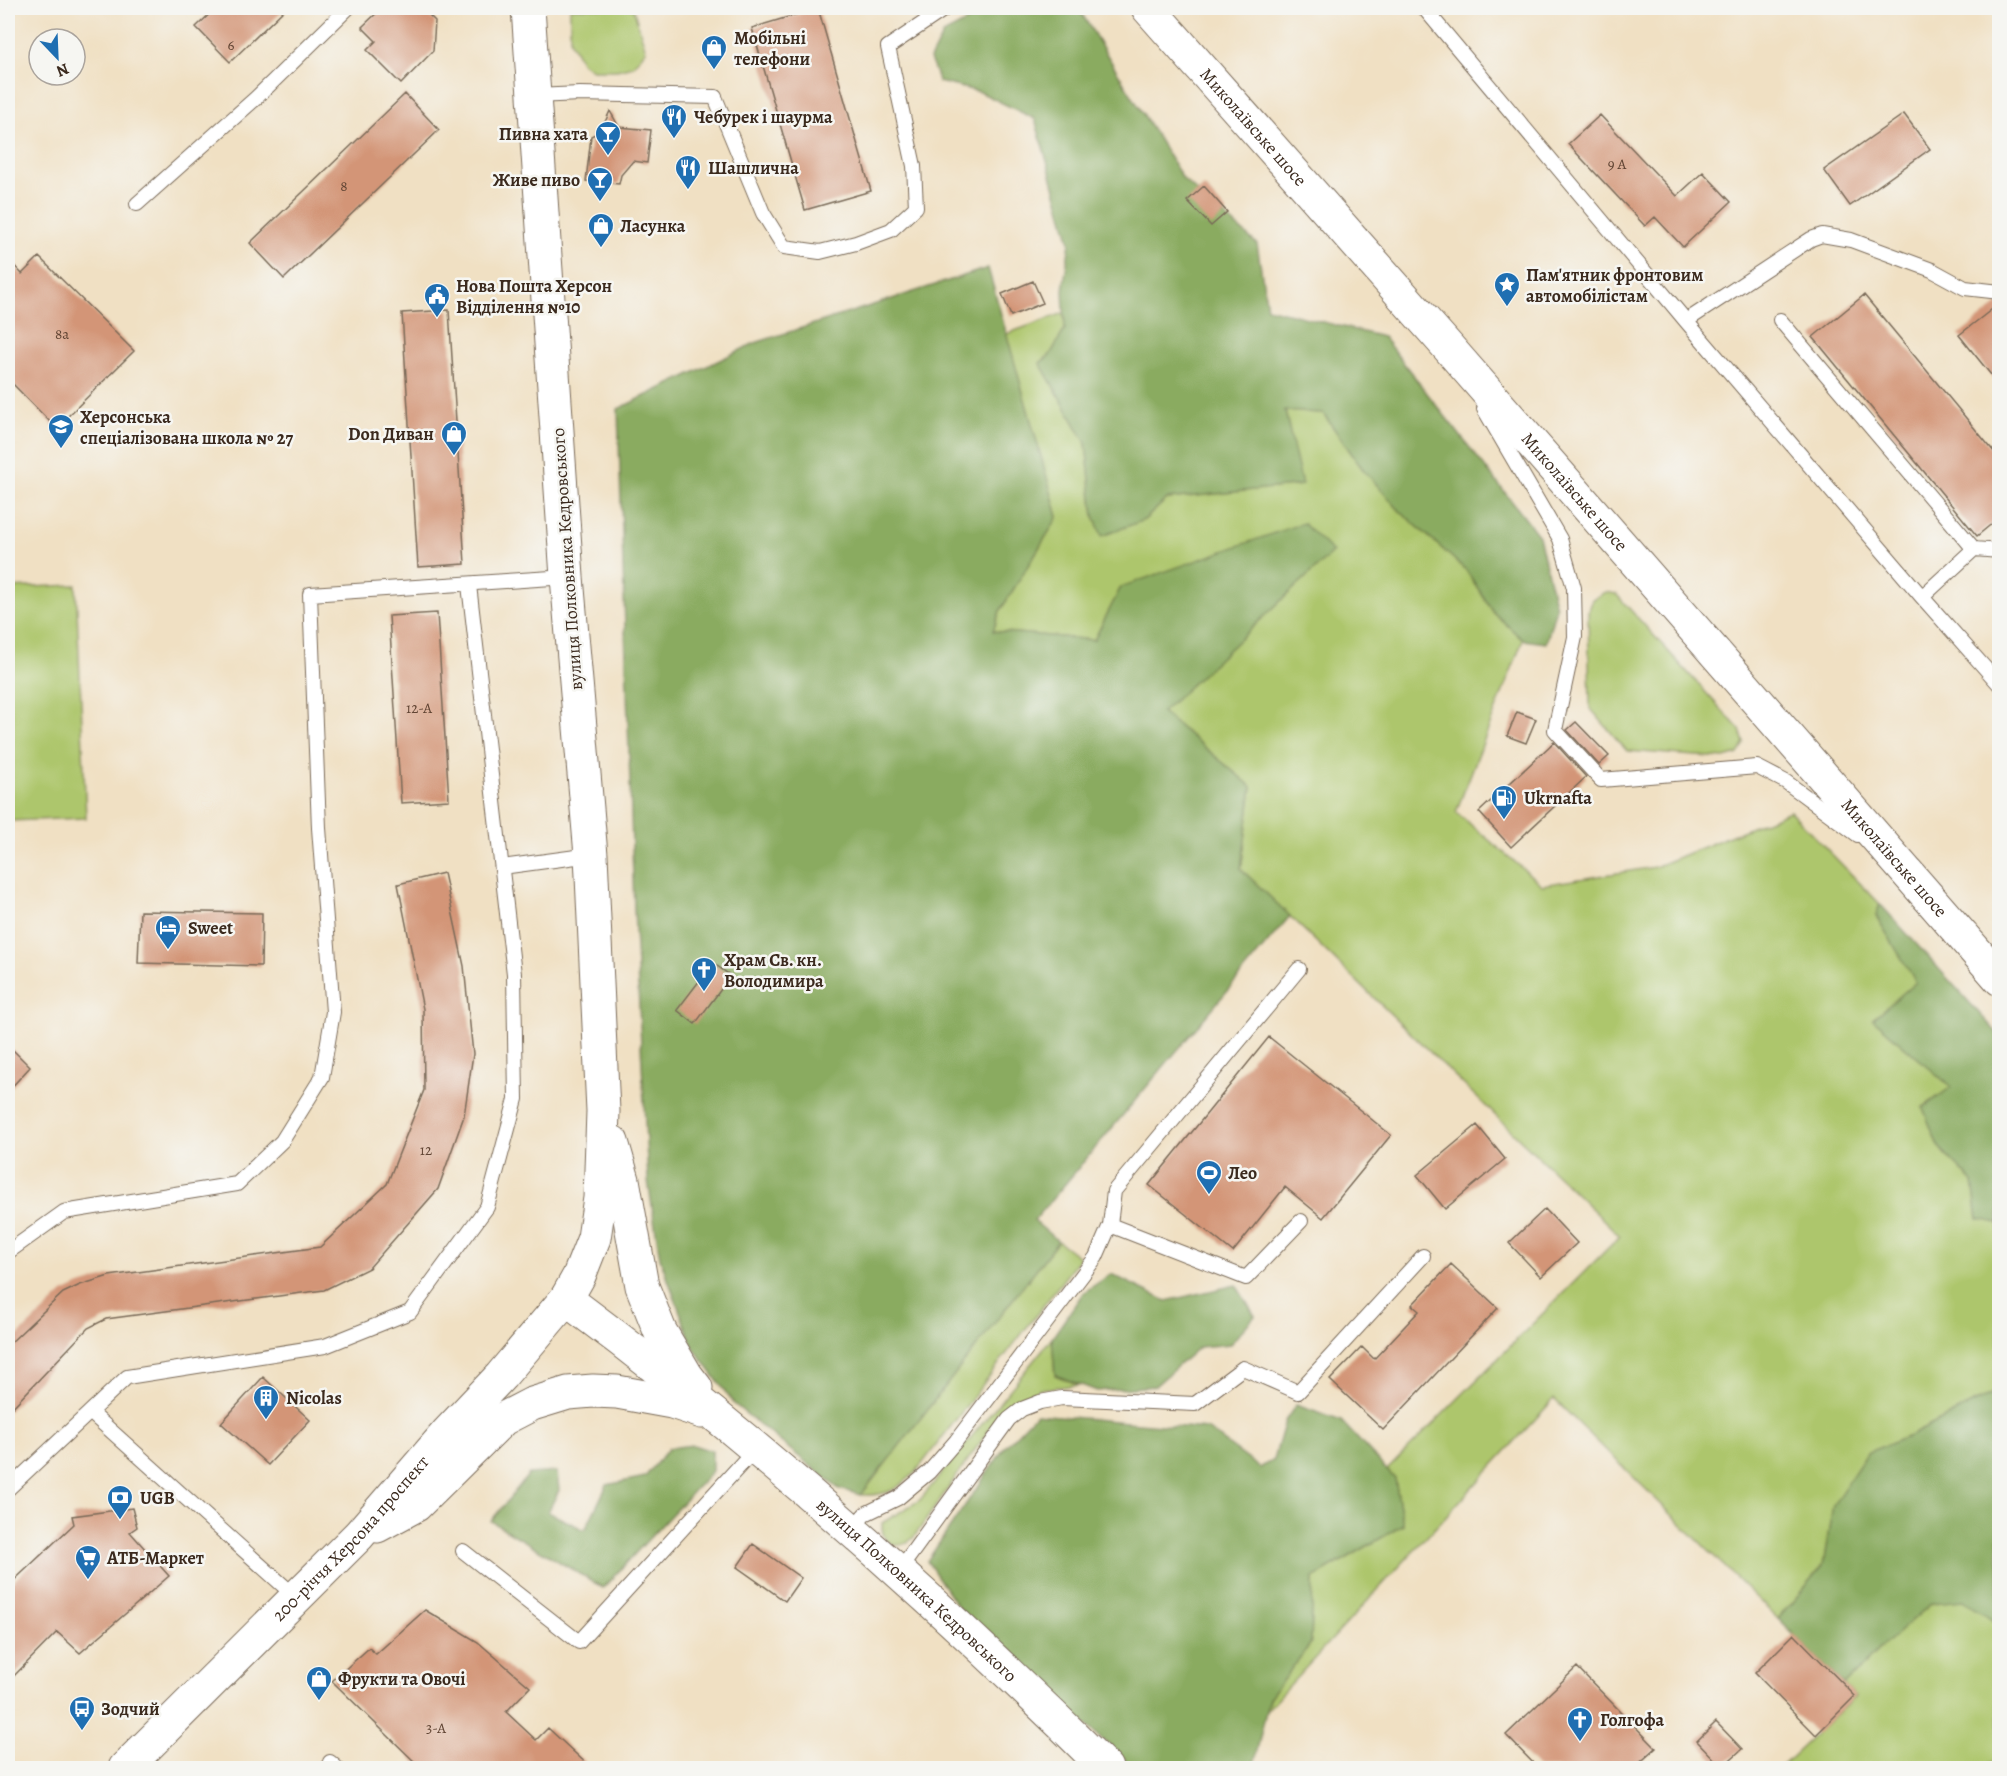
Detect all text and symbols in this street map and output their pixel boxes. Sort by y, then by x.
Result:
place label: Мобільні телефони [734,26,811,71]
north arrow [27,27,87,87]
shop icon: Мобільні телефони [699,33,729,71]
house number: 6 [228,35,235,55]
text: N [52,57,72,82]
street label: Миколаївське шосе [1194,63,1312,191]
restaurant icon: Чебурек і шаурма [659,102,689,140]
place label: Чебурек і шаурма [694,105,833,129]
bar icon: Пивна хата [593,119,623,157]
place label: Пивна хата [499,122,588,146]
restaurant icon: Шашлична [673,153,703,191]
house number: 9 А [1608,154,1627,174]
place label: Шашлична [708,156,799,180]
bar icon: Живе пиво [585,165,615,203]
place label: Живе пиво [493,168,580,192]
house number: 8 [340,176,348,196]
shop icon: Ласунка [586,211,616,249]
place label: Ласунка [620,214,686,238]
place label: Пам'ятник фронтовим автомобілістам [1526,263,1703,308]
place icon: Пам'ятник фронтовим автомобілістам [1492,270,1522,308]
place label: Нова Пошта Херсон Відділення №10 [456,274,612,319]
public building icon: Нова Пошта Херсон Відділення №10 [422,281,452,319]
house number: 8а [55,324,69,344]
place label: Херсонська спеціалізована школа № 27 [80,405,293,450]
school or university icon: Херсонська спеціалізована школа № 27 [46,412,76,450]
shop icon: Don Диван [439,419,469,457]
place label: Don Диван [348,422,434,446]
street label: вулиця Полковника Кедровського [546,427,588,691]
street label: Миколаївське шосе [1516,427,1633,556]
house number: 12-А [406,698,432,718]
fuel station icon: Ukrnafta [1489,783,1519,821]
place label: Ukrnafta [1524,786,1592,810]
street label: Миколаївське шосе [1836,793,1953,923]
hotel icon: Sweet [153,913,183,951]
place label: Sweet [188,916,233,940]
place label: Храм Св. кн. Володимира [724,948,824,993]
church icon: Храм Св. кн. Володимира [689,955,719,993]
house number: 12 [420,1140,432,1160]
sports icon: Лео [1194,1158,1224,1196]
place label: Лео [1228,1161,1257,1185]
building icon: Nicolas [251,1383,281,1421]
place label: Nicolas [286,1386,342,1410]
street label: 200-річчя Херсона проспект [267,1450,434,1627]
bank icon: UGB [105,1483,135,1521]
place label: UGB [140,1486,175,1510]
street label: вулиця Полковника Кедровського [811,1493,1022,1687]
supermarket icon: АТБ-Маркет [73,1543,103,1581]
place label: АТБ-Маркет [106,1546,204,1570]
shop icon: Фрукти та Овочі [304,1664,334,1702]
place label: Фрукти та Овочі [338,1667,466,1691]
bus stop icon: Зодчий [67,1694,97,1732]
place label: Зодчий [101,1697,160,1721]
church icon: Голгофа [1565,1705,1595,1743]
place label: Голгофа [1600,1708,1664,1732]
house number: 3-А [426,1718,446,1738]

